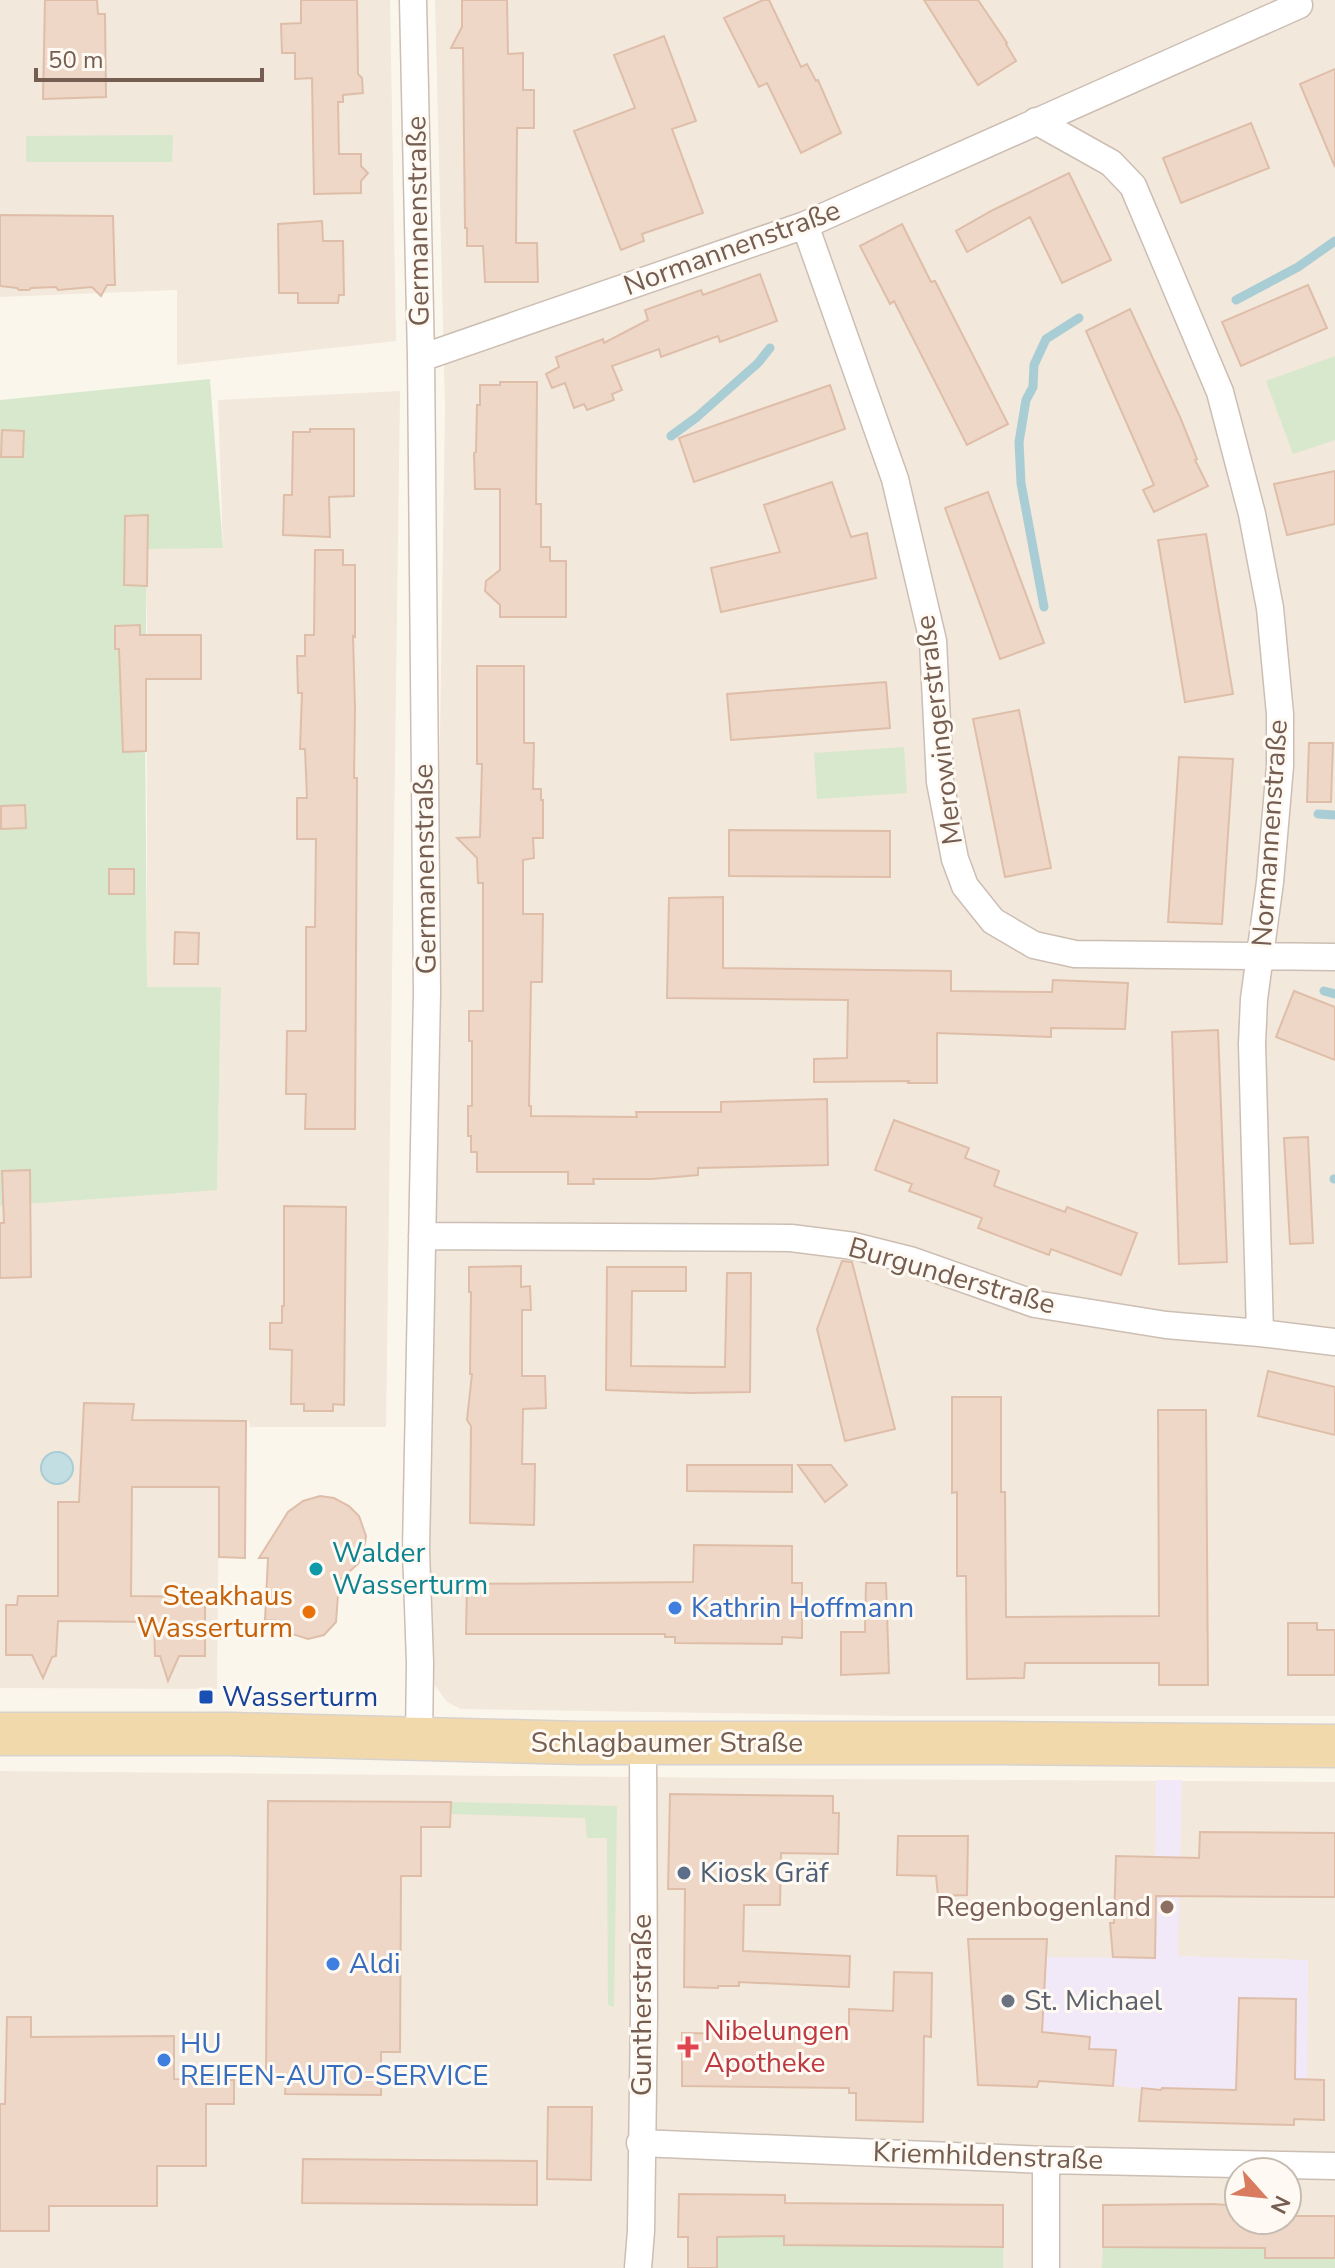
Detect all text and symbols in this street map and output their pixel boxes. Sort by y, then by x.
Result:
scale bar [36,32,262,82]
text: 50 m [48,44,104,76]
street label: Germanenstraße [397,115,439,327]
street label: Normannenstraße [619,191,845,305]
street label: Merowingerstraße [906,613,972,847]
street label: Normannenstraße [1243,718,1297,948]
street label: Germanenstraße [404,763,446,975]
street label: Burgunderstraße [844,1228,1060,1324]
place label: Walder Wasserturm [332,1534,488,1604]
marker: Walder Wasserturm [307,1560,325,1578]
place label: Steakhaus Wasserturm [137,1577,293,1647]
place label: Kathrin Hoffmann [691,1589,914,1627]
marker: Kathrin Hoffmann [666,1599,684,1617]
marker: Steakhaus Wasserturm [300,1603,318,1621]
place label: Wasserturm [222,1678,378,1716]
marker: Wasserturm [197,1688,215,1706]
street label: Schlagbaumer Straße [531,1724,803,1762]
place label: Kiosk Gräf [700,1854,829,1892]
marker: Kiosk Gräf [675,1864,693,1882]
place label: Regenbogenland [936,1888,1151,1926]
marker: Regenbogenland [1158,1898,1176,1916]
street label: Guntherstraße [623,1914,661,2096]
place label: Aldi [349,1945,400,1983]
marker: Aldi [324,1955,342,1973]
place label: St. Michael [1024,1982,1163,2020]
marker: St. Michael [999,1992,1017,2010]
place label: Nibelungen Apotheke [704,2012,850,2082]
place label: HU REIFEN-AUTO-SERVICE [180,2025,489,2095]
marker: Nibelungen Apotheke [679,2038,697,2056]
marker: HU REIFEN-AUTO-SERVICE [155,2051,173,2069]
street label: Kriemhildenstraße [872,2133,1104,2179]
north arrow [1223,2156,1303,2236]
text: N [1263,2190,1297,2219]

